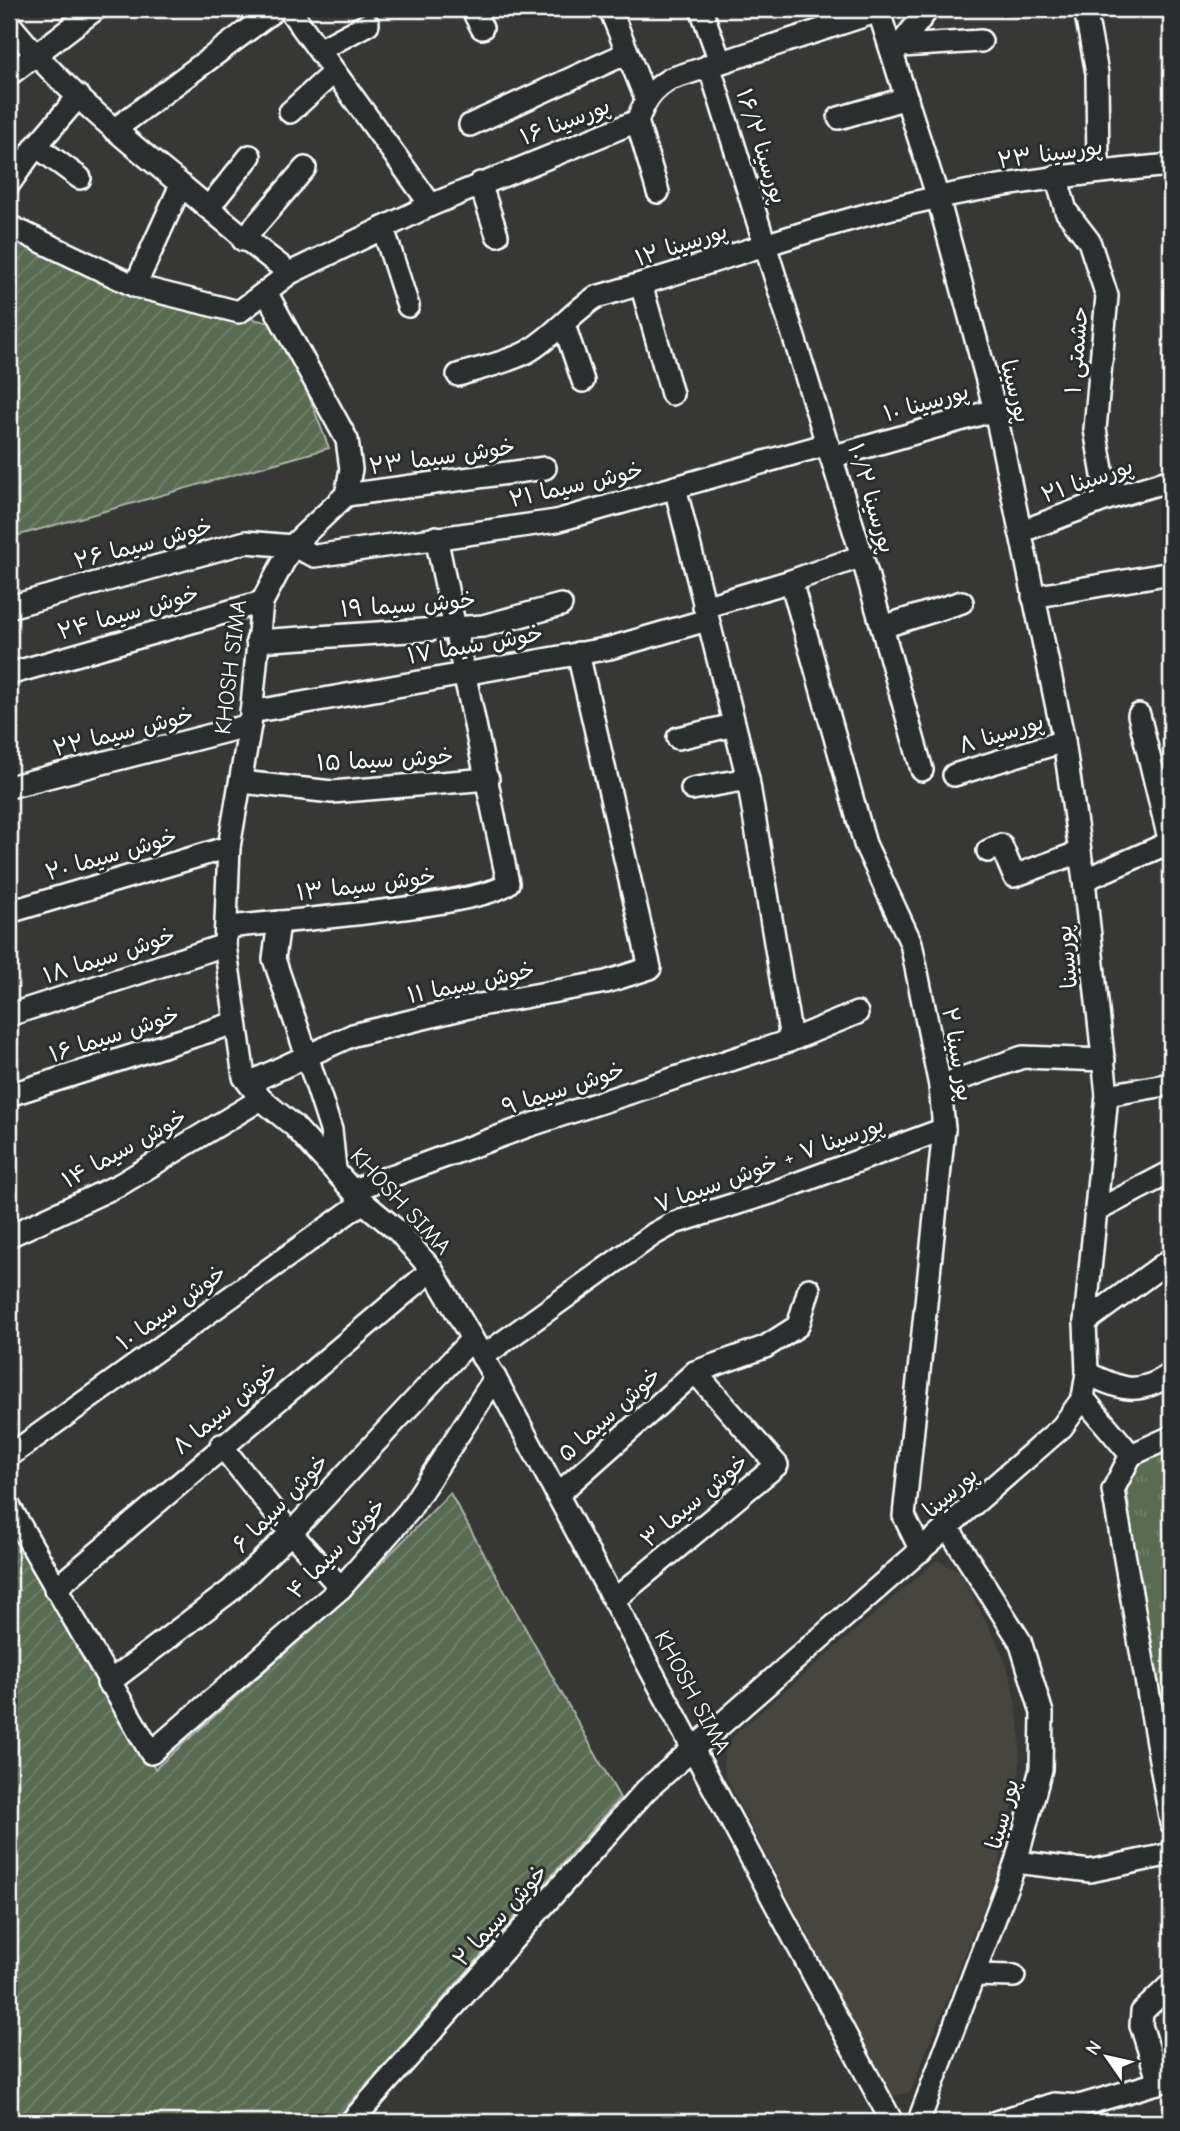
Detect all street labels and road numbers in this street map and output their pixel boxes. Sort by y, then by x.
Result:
street label: پورسینا ۱۶/۲ [729,85,793,207]
street label: پورسینا ۱۶ [517,92,614,152]
street label: پورسینا ۲۳ [996,133,1104,175]
street label: پورسینا ۱۲ [632,217,731,273]
street label: حشمتی ۱ [1059,305,1095,395]
street label: پورسینا [994,357,1036,426]
street label: پورسینا ۱۰ [880,377,972,428]
street label: خوش سیما ۲۳ [367,433,517,480]
street label: پورسینا ۱۰/۲ [841,440,901,556]
street label: پورسینا ۲۱ [1038,452,1137,510]
street label: خوش سیما ۲۱ [507,456,646,513]
street label: خوش سیما ۲۶ [71,512,215,575]
street label: خوش سیما ۲۴ [54,579,202,646]
street label: خوش سیما ۱۹ [339,586,477,623]
street label: KHOSH SIMA [209,598,252,736]
street label: خوش سیما ۱۷ [405,619,545,670]
street label: خوش سیما ۲۲ [50,701,196,762]
street label: پورسینا ۸ [955,708,1047,760]
street label: خوش سیما ۱۵ [316,742,454,777]
street label: خوش سیما ۲۰ [42,823,180,886]
street label: خوش سیما ۱۳ [295,863,437,906]
street label: خوش سیما ۱۸ [40,921,179,990]
street label: پورسینا [1050,924,1084,990]
street label: خوش سیما ۱۱ [405,956,537,1009]
street label: خوش سیما ۱۶ [46,1001,183,1068]
street label: پور سینا ۲ [935,1005,979,1103]
street label: خوش سیما ۹ [499,1056,628,1121]
street label: خوش سیما ۱۴ [57,1103,191,1194]
street label: پورسینا ۷ + خوش سیما ۷ [651,1110,888,1220]
street label: KHOSH SIMA [345,1143,457,1260]
street label: خوش سیما ۱۰ [111,1259,231,1356]
street label: خوش سیما ۸ [167,1357,283,1460]
street label: خوش سیما ۵ [553,1361,666,1467]
street label: خوش سیما ۶ [227,1448,334,1558]
street label: خوش سیما ۳ [635,1448,753,1553]
street label: پورسینا [917,1461,984,1524]
street label: خوش سیما ۴ [282,1492,391,1604]
street label: KHOSH SIMA [649,1626,736,1758]
street label: پور سینا [980,1776,1026,1852]
street label: خوش سیما ۲ [447,1859,553,1972]

